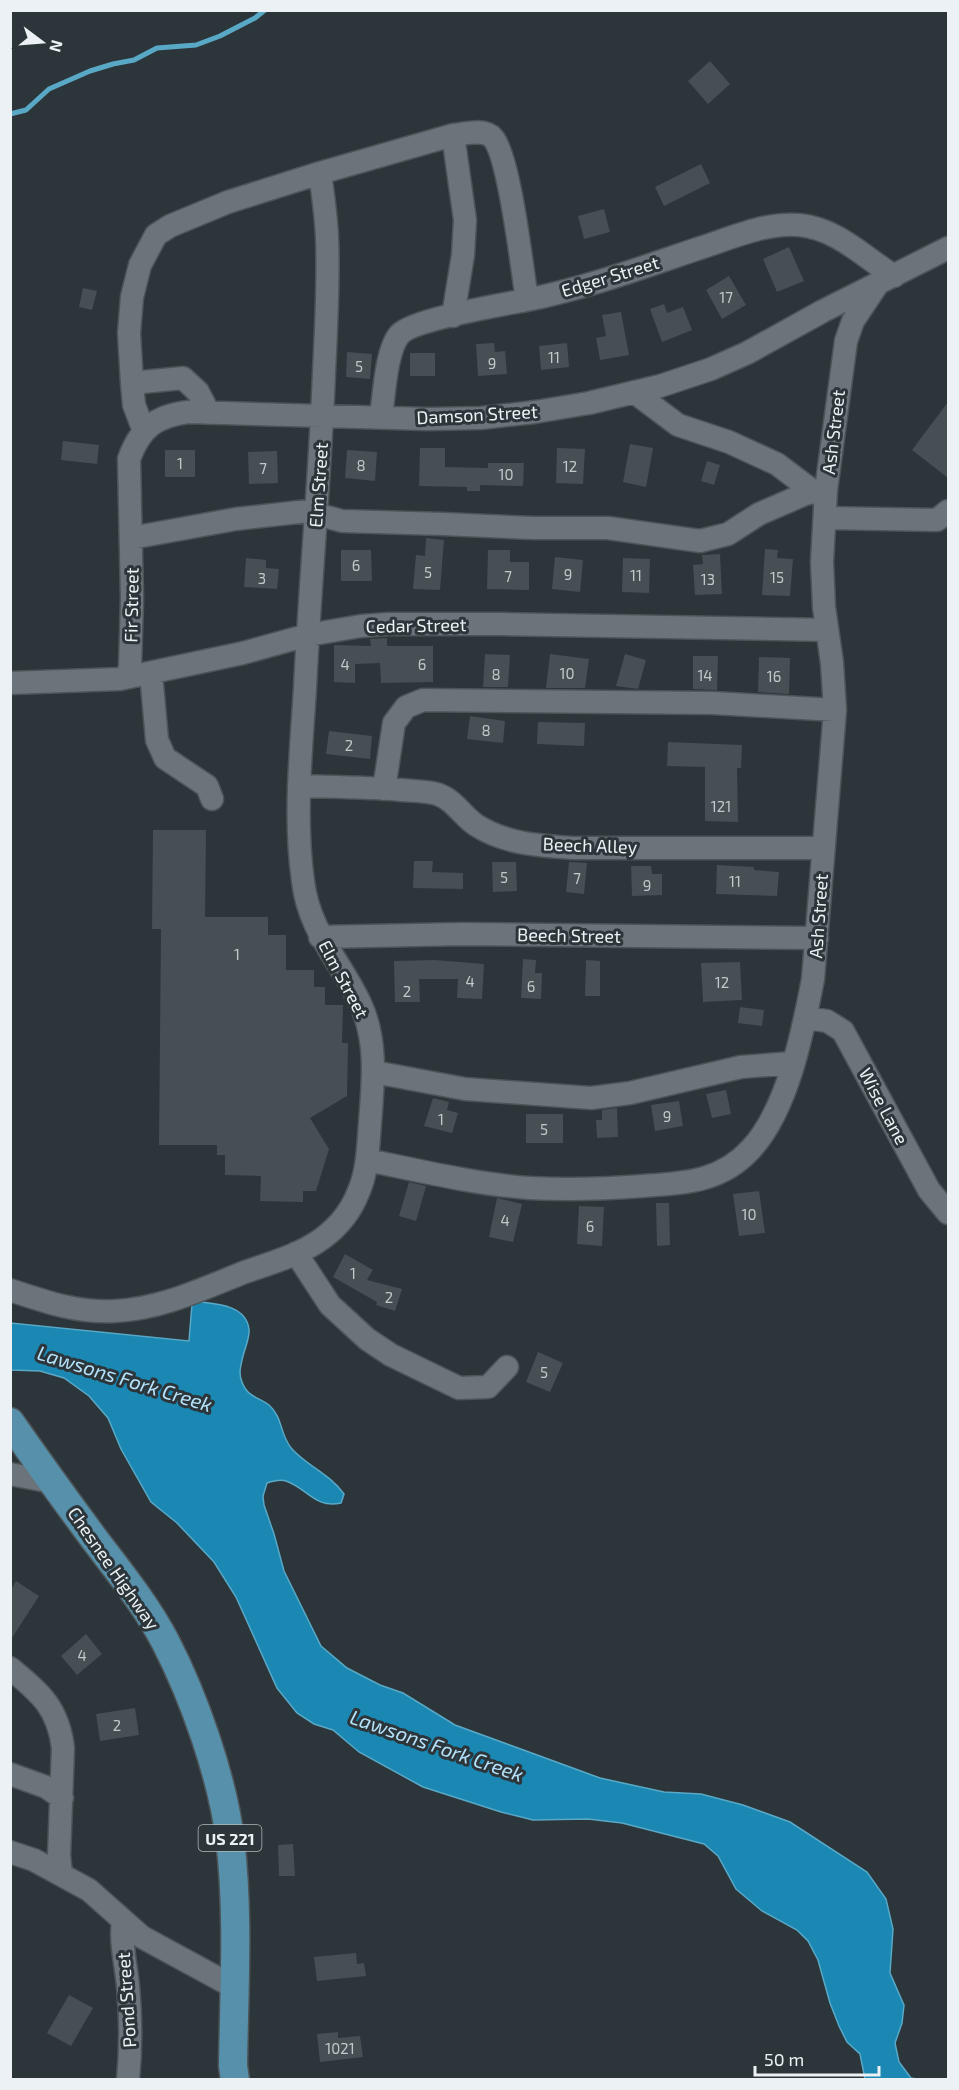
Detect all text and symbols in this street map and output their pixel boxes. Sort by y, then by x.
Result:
north arrow [12,12,72,72]
text: N [46,38,68,54]
street label: Edger Street [559,251,662,301]
house number: 17 [719,288,733,306]
house number: 11 [548,348,560,366]
house number: 9 [488,354,496,372]
house number: 5 [355,357,363,375]
street label: Ash Street [817,388,849,475]
street label: Damson Street [416,400,538,428]
street label: Elm Street [304,442,332,528]
house number: 1 [177,454,183,472]
house number: 8 [356,456,366,474]
house number: 12 [563,457,577,475]
house number: 7 [259,459,267,477]
house number: 10 [498,465,514,483]
house number: 6 [352,556,360,574]
house number: 5 [424,563,432,581]
house number: 9 [564,565,572,583]
house number: 11 [630,566,642,584]
street label: Fir Street [119,567,143,643]
house number: 7 [504,567,512,585]
house number: 15 [770,568,784,586]
house number: 3 [258,569,266,587]
house number: 13 [701,570,715,588]
street label: Cedar Street [365,613,467,637]
house number: 4 [340,655,350,673]
house number: 6 [418,655,426,673]
house number: 10 [559,664,575,682]
house number: 8 [491,665,501,683]
house number: 14 [697,666,713,684]
house number: 16 [767,667,781,685]
house number: 8 [481,721,491,739]
house number: 2 [345,736,353,754]
house number: 121 [711,797,731,815]
street label: Beech Alley [542,832,638,858]
house number: 5 [500,868,508,886]
house number: 7 [573,869,581,887]
house number: 11 [729,872,741,890]
street label: Ash Street [804,873,832,959]
house number: 9 [643,876,651,894]
street label: Beech Street [517,923,621,947]
street label: Elm Street [314,936,374,1022]
house number: 1 [234,945,240,963]
house number: 4 [465,972,475,990]
house number: 12 [715,973,729,991]
house number: 6 [527,977,535,995]
house number: 2 [403,982,411,1000]
street label: Wise Lane [855,1064,913,1148]
house number: 9 [663,1107,671,1125]
house number: 1 [438,1110,444,1128]
house number: 5 [540,1120,548,1138]
house number: 10 [741,1205,757,1223]
house number: 4 [500,1211,510,1229]
house number: 6 [586,1217,594,1235]
house number: 1 [350,1264,356,1282]
house number: 2 [385,1288,393,1306]
water label: Lawsons Fork Creek [35,1340,215,1416]
house number: 5 [540,1363,548,1381]
street label: Chesnee Highway [64,1503,165,1634]
house number: 4 [77,1646,87,1664]
water label: Lawsons Fork Creek [347,1704,527,1786]
house number: 2 [113,1716,121,1734]
road number: US 221 [198,1825,262,1851]
street label: Pond Street [112,1951,140,2048]
house number: 1021 [325,2039,355,2057]
scale bar [755,2039,880,2077]
text: 50 m [764,2048,804,2070]

